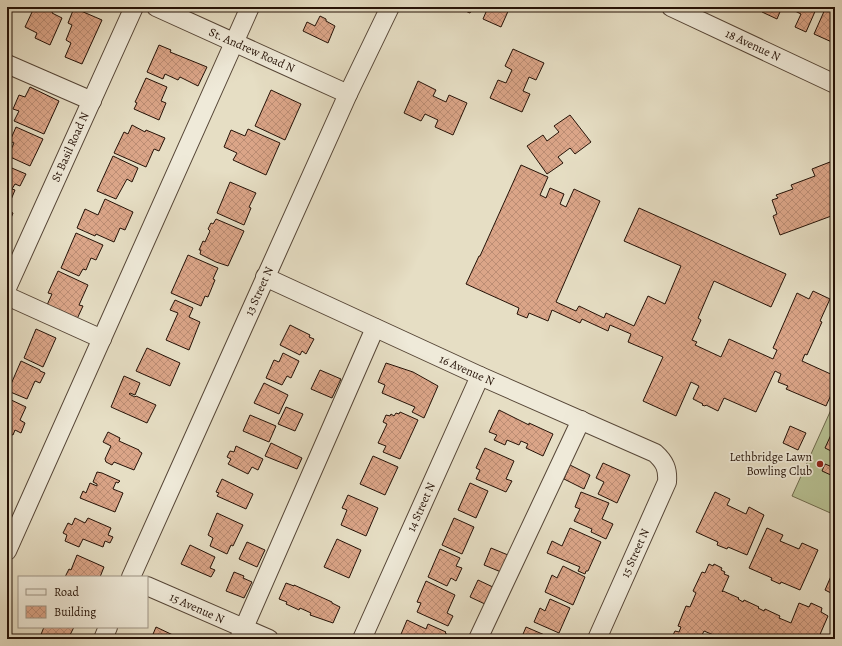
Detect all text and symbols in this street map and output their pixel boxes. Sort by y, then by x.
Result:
street label: St. Andrew Road N [206,24,298,76]
street label: 18 Avenue N [723,25,783,65]
street label: St Basil Road N [47,109,93,184]
street label: 13 Street N [241,264,277,318]
street label: 16 Avenue N [437,351,497,389]
place label: Lethbridge Lawn Bowling Club [729,449,812,479]
marker: Lethbridge Lawn Bowling Club [815,459,825,469]
street label: 14 Street N [403,479,439,534]
street label: 15 Street N [617,526,653,580]
legend [18,576,148,628]
text: Road [54,584,80,600]
street label: 15 Avenue N [167,589,227,627]
text: Building [54,604,96,620]

